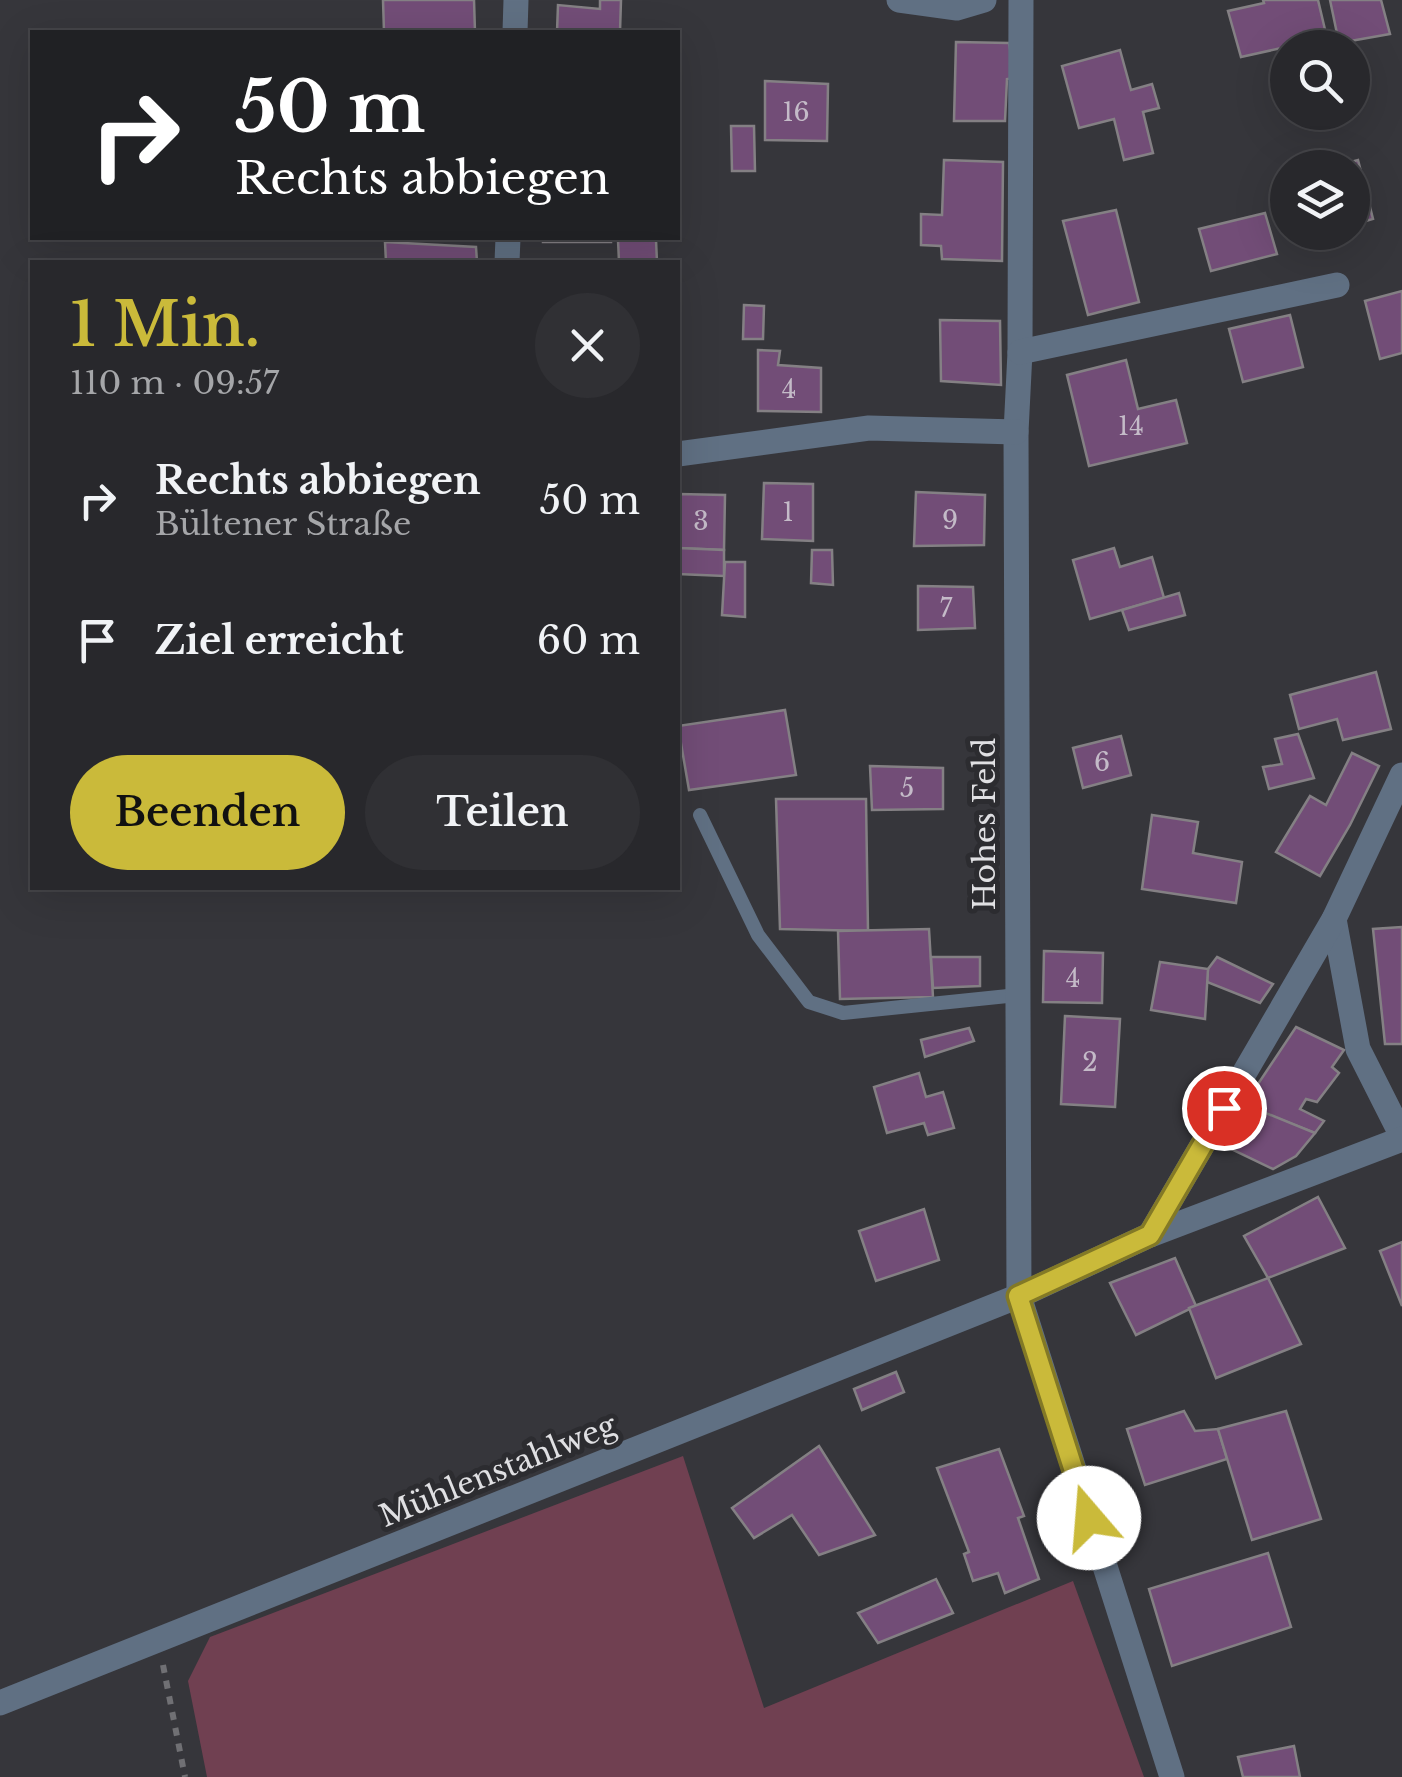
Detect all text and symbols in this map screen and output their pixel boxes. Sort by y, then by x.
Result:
map controls [1270,30,1370,250]
button: search [1270,30,1370,130]
text: 50 m [235,64,426,151]
icon: right [70,70,200,200]
house number: 16 [782,97,810,128]
text: Rechts abbiegen [235,150,610,206]
button: layers [1270,150,1370,250]
text: 1 Min. [70,288,260,362]
button: close [535,293,640,398]
text: 110 m · 09:57 [70,363,279,403]
house number: 4 [782,374,796,405]
house number: 14 [1118,411,1144,442]
text: Rechts abbiegen [155,457,481,504]
icon: right [70,473,125,528]
text: 50 m [540,477,640,524]
house number: 1 [782,497,794,528]
text: Bültener Straße [155,504,411,544]
house number: 9 [942,505,958,536]
house number: 3 [693,506,709,537]
house number: 7 [940,593,953,624]
icon: arrive [70,613,125,668]
text: Ziel erreicht [155,617,404,664]
text: 60 m [537,617,640,664]
street label: Hohes Feld [966,738,1003,910]
house number: 6 [1094,747,1110,778]
button: Beenden [70,755,345,870]
button: Teilen [365,755,640,870]
house number: 5 [900,773,914,804]
house number: 4 [1066,963,1080,994]
house number: 2 [1082,1047,1098,1078]
pin [1182,1066,1267,1151]
icon: arrive [1197,1081,1252,1136]
street label: Mühlenstahlweg [374,1406,623,1535]
position arrow [1037,1466,1141,1570]

